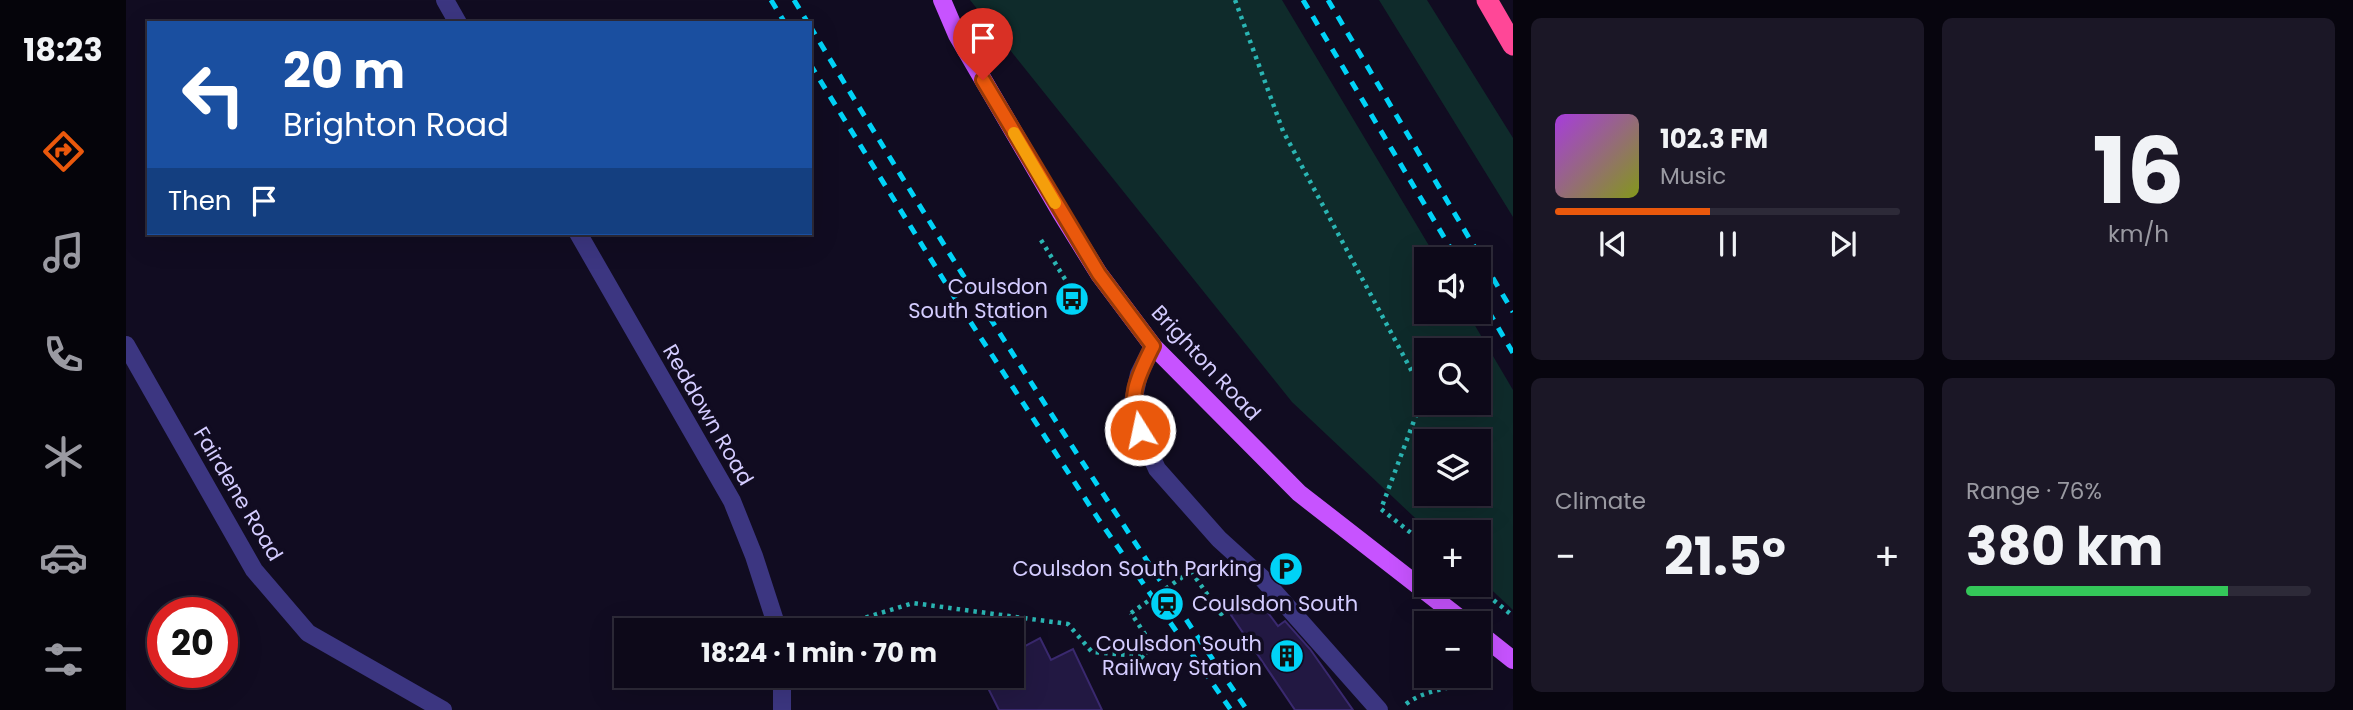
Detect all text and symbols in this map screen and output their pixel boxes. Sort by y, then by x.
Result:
pin [953,8,1013,80]
icon: arrive [964,19,1002,57]
text: 18:23 [23,27,103,72]
text: 20 m [283,37,405,105]
icon: left [168,49,259,140]
text: Brighton Road [283,102,509,147]
text: 16 [2092,107,2185,235]
text: 102.3 FM [1660,121,1768,157]
icon: directions [39,127,88,176]
text: Music [1660,160,1726,192]
icon: arrive [245,182,283,220]
text: Then [168,183,231,219]
text: km/h [2108,218,2169,250]
icon: previous [1594,225,1632,263]
icon: pause [1709,225,1747,263]
icon: next [1824,225,1862,263]
icon: music [39,228,88,277]
map controls [1414,247,1491,688]
button: sound [1414,247,1491,324]
place label: Coulsdon South Station [908,272,1048,325]
bus stop icon: Coulsdon South Station [1053,280,1091,318]
street label: Brighton Road [1145,299,1268,427]
icon: phone [39,330,88,379]
button: search [1414,338,1491,415]
street label: Reddown Road [656,339,761,491]
position arrow [1103,393,1177,467]
street label: Fairdene Road [187,421,290,566]
button: layers [1414,429,1491,506]
icon: climate [39,432,88,481]
text: Range · 76% [1966,475,2102,507]
text: Climate [1555,485,1646,517]
text: 380 km [1966,510,2163,583]
button: + [1414,520,1491,597]
text: 21.5° [1664,520,1786,593]
text: − [1555,530,1576,583]
text: + [1874,530,1900,583]
icon: car [39,533,88,582]
parking icon: Coulsdon South Parking [1267,550,1305,588]
place label: Coulsdon South Parking [1012,554,1262,583]
station icon: Coulsdon South [1148,585,1186,623]
place label: Coulsdon South [1192,589,1358,618]
speed limit sign: 20 [147,597,238,688]
button: − [1414,611,1491,688]
place label: Coulsdon South Railway Station [1096,629,1262,682]
icon: filters [39,635,88,684]
text: 18:24 · 1 min · 70 m [701,635,937,671]
building icon: Coulsdon South Railway Station [1268,637,1306,675]

